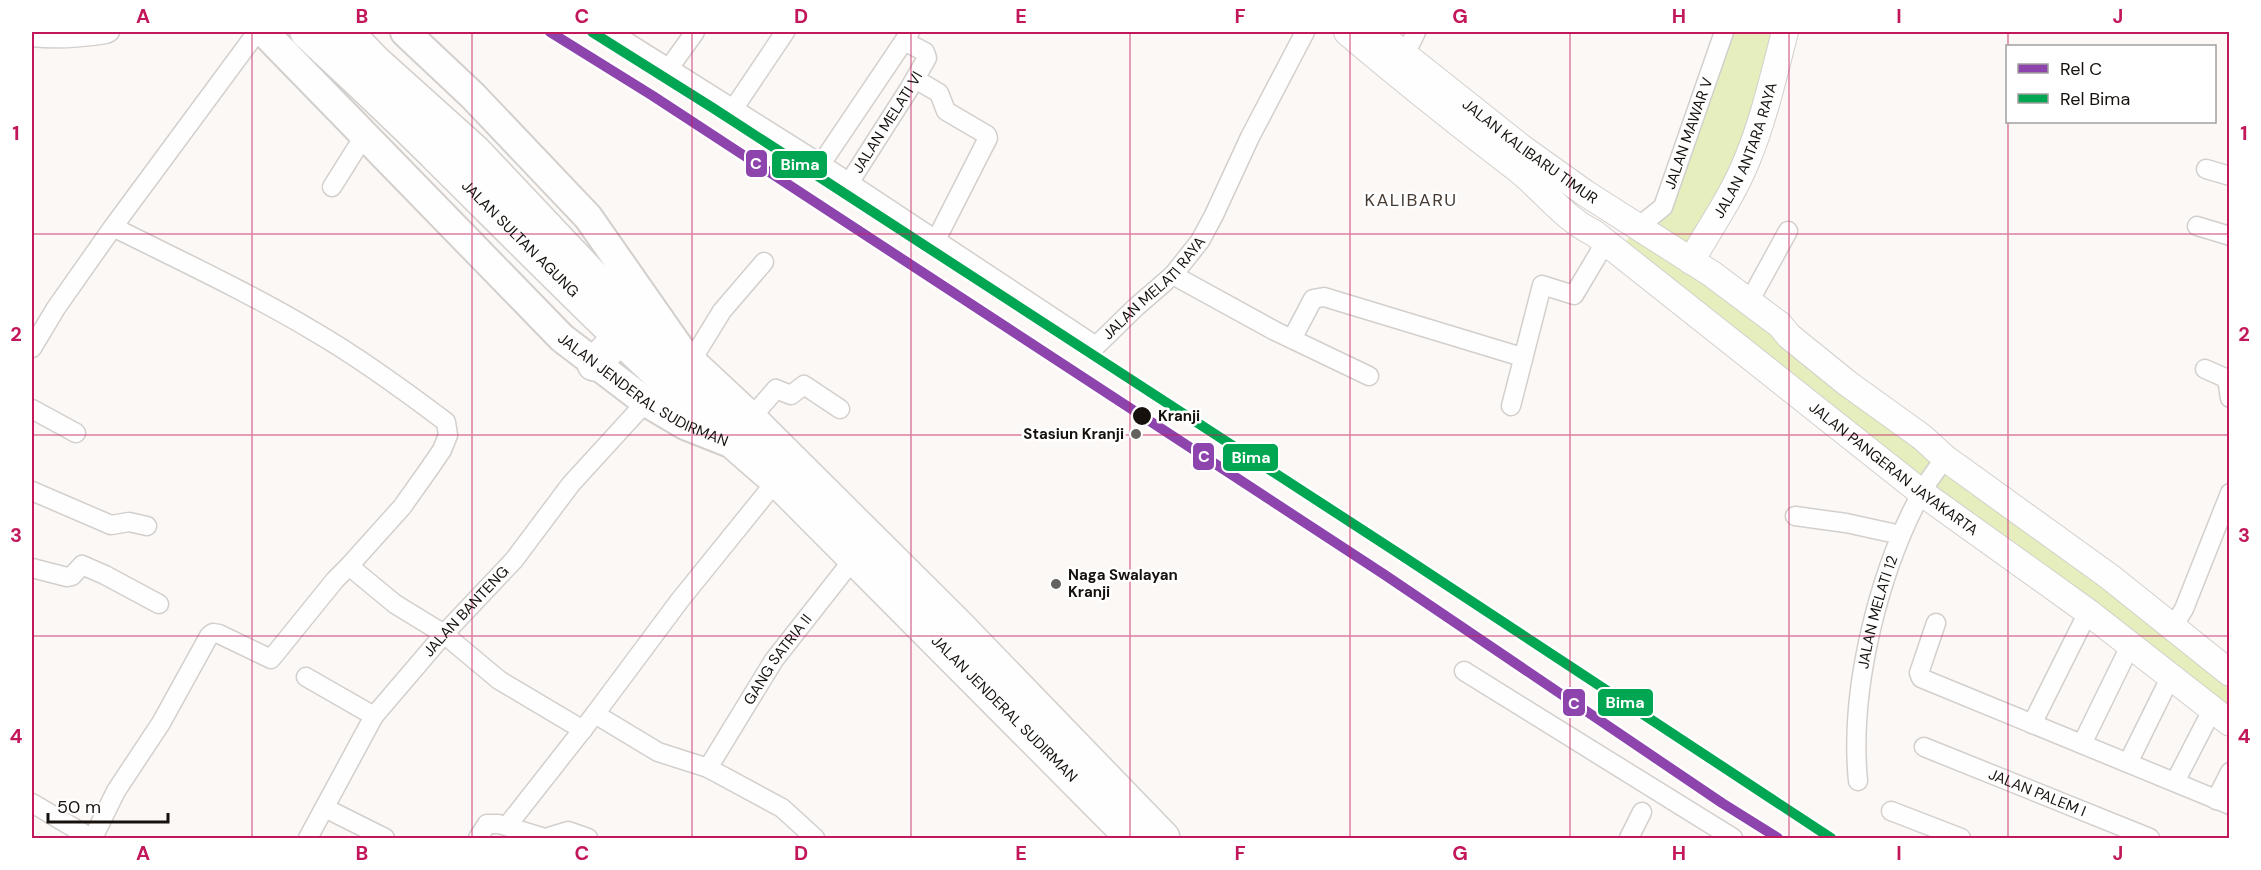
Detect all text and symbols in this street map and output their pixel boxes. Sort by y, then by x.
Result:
text: A [136,3,150,29]
text: B [356,3,368,29]
text: C [575,3,589,29]
text: D [794,3,808,29]
text: E [1015,3,1027,29]
text: F [1234,3,1246,29]
text: G [1452,3,1468,29]
text: H [1672,3,1686,29]
text: I [1896,3,1902,29]
text: J [2113,3,2123,29]
legend [2006,45,2216,123]
text: Rel C [2060,57,2102,81]
street label: JALAN MELATI VI [848,68,927,177]
street label: JALAN MAWAR V [1660,75,1717,192]
street label: JALAN ANTARA RAYA [1709,80,1782,222]
text: Rel Bima [2060,87,2130,111]
street label: JALAN KALIBARU TIMUR [1458,94,1602,209]
text: 1 [12,120,20,146]
text: 1 [2240,120,2248,146]
line badge: C [745,149,768,178]
line badge: Bima [771,150,828,179]
text: C [750,153,762,174]
text: Bima [780,154,820,175]
street label: JALAN SULTAN AGUNG [457,176,583,301]
district label: KALIBARU [1364,188,1458,212]
street label: JALAN MELATI RAYA [1098,232,1210,344]
text: 2 [10,321,22,347]
text: 2 [2238,321,2250,347]
street label: JALAN JENDERAL SUDIRMAN [554,328,731,451]
street label: JALAN PANGERAN JAYAKARTA [1805,397,1982,540]
marker: Kranji [1131,405,1153,427]
place label: Kranji [1158,406,1200,426]
place label: Stasiun Kranji [1023,424,1124,444]
marker: Stasiun Kranji [1129,427,1143,441]
line badge: C [1192,442,1215,471]
line badge: Bima [1222,443,1279,472]
text: C [1198,446,1210,467]
text: Bima [1231,447,1271,468]
text: 3 [10,522,22,548]
text: 3 [2238,522,2250,548]
street label: JALAN MELATI 12 [1853,553,1902,670]
street label: JALAN BANTENG [419,562,513,661]
place label: Naga Swalayan Kranji [1068,565,1178,602]
marker: Naga Swalayan Kranji [1049,577,1063,591]
street label: GANG SATRIA II [739,610,816,709]
street label: JALAN JENDERAL SUDIRMAN [927,631,1082,787]
line badge: C [1562,688,1586,717]
line badge: Bima [1597,688,1654,717]
text: Bima [1605,692,1645,713]
text: C [1568,693,1580,714]
text: 4 [10,723,23,749]
text: 4 [2238,723,2251,749]
street label: JALAN PALEM I [1986,764,2089,821]
scale bar [48,786,168,824]
text: 50 m [57,795,101,819]
text: A [136,840,150,866]
text: B [356,840,368,866]
text: C [575,840,589,866]
text: D [794,840,808,866]
text: E [1015,840,1027,866]
text: F [1234,840,1246,866]
text: G [1452,840,1468,866]
text: H [1672,840,1686,866]
text: I [1896,840,1902,866]
text: J [2113,840,2123,866]

